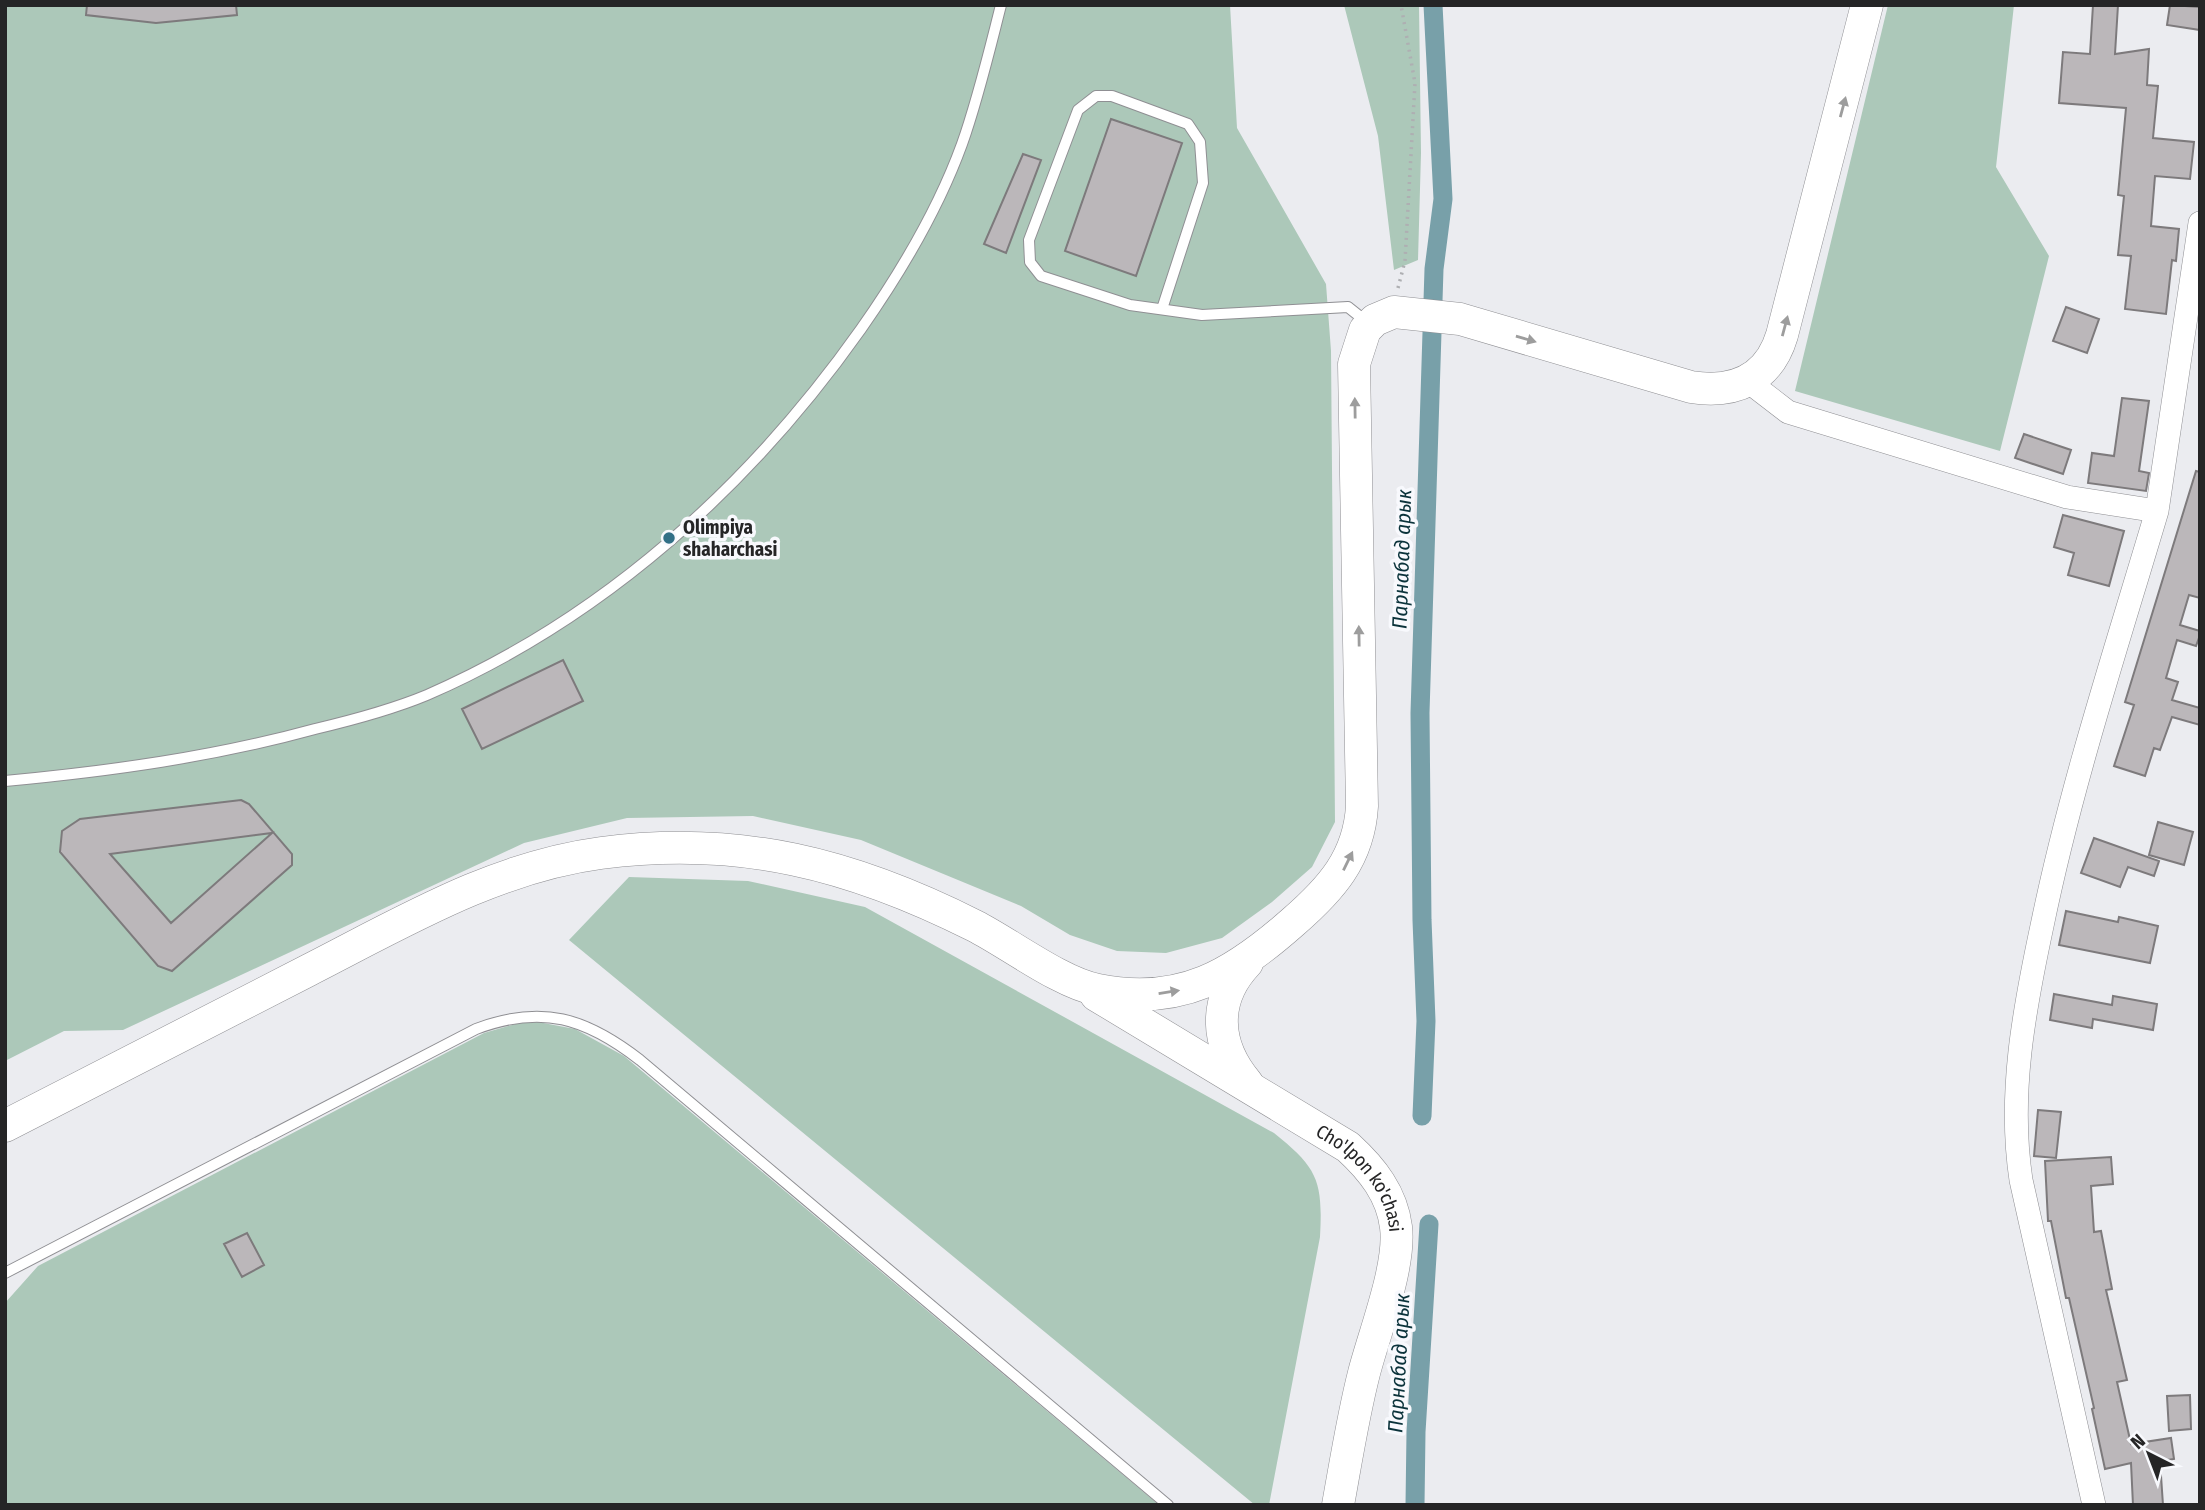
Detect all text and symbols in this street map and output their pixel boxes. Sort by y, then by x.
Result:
one-way arrow [1838,95,1849,117]
one-way arrow [1780,315,1791,337]
one-way arrow [1516,334,1537,344]
one-way arrow [1349,397,1361,419]
water label: Парнабад арык [1387,489,1417,629]
place label: Olimpiya shaharchasi [683,516,777,561]
marker: Olimpiya shaharchasi [661,530,677,546]
one-way arrow [1353,625,1365,647]
one-way arrow [1342,851,1353,871]
one-way arrow [1158,986,1180,997]
street label: Cho'lpon ko'chasi [1312,1119,1408,1233]
water label: Парнабад арык [1382,1292,1416,1434]
north arrow [2114,1419,2184,1489]
text: N [2126,1429,2150,1454]

